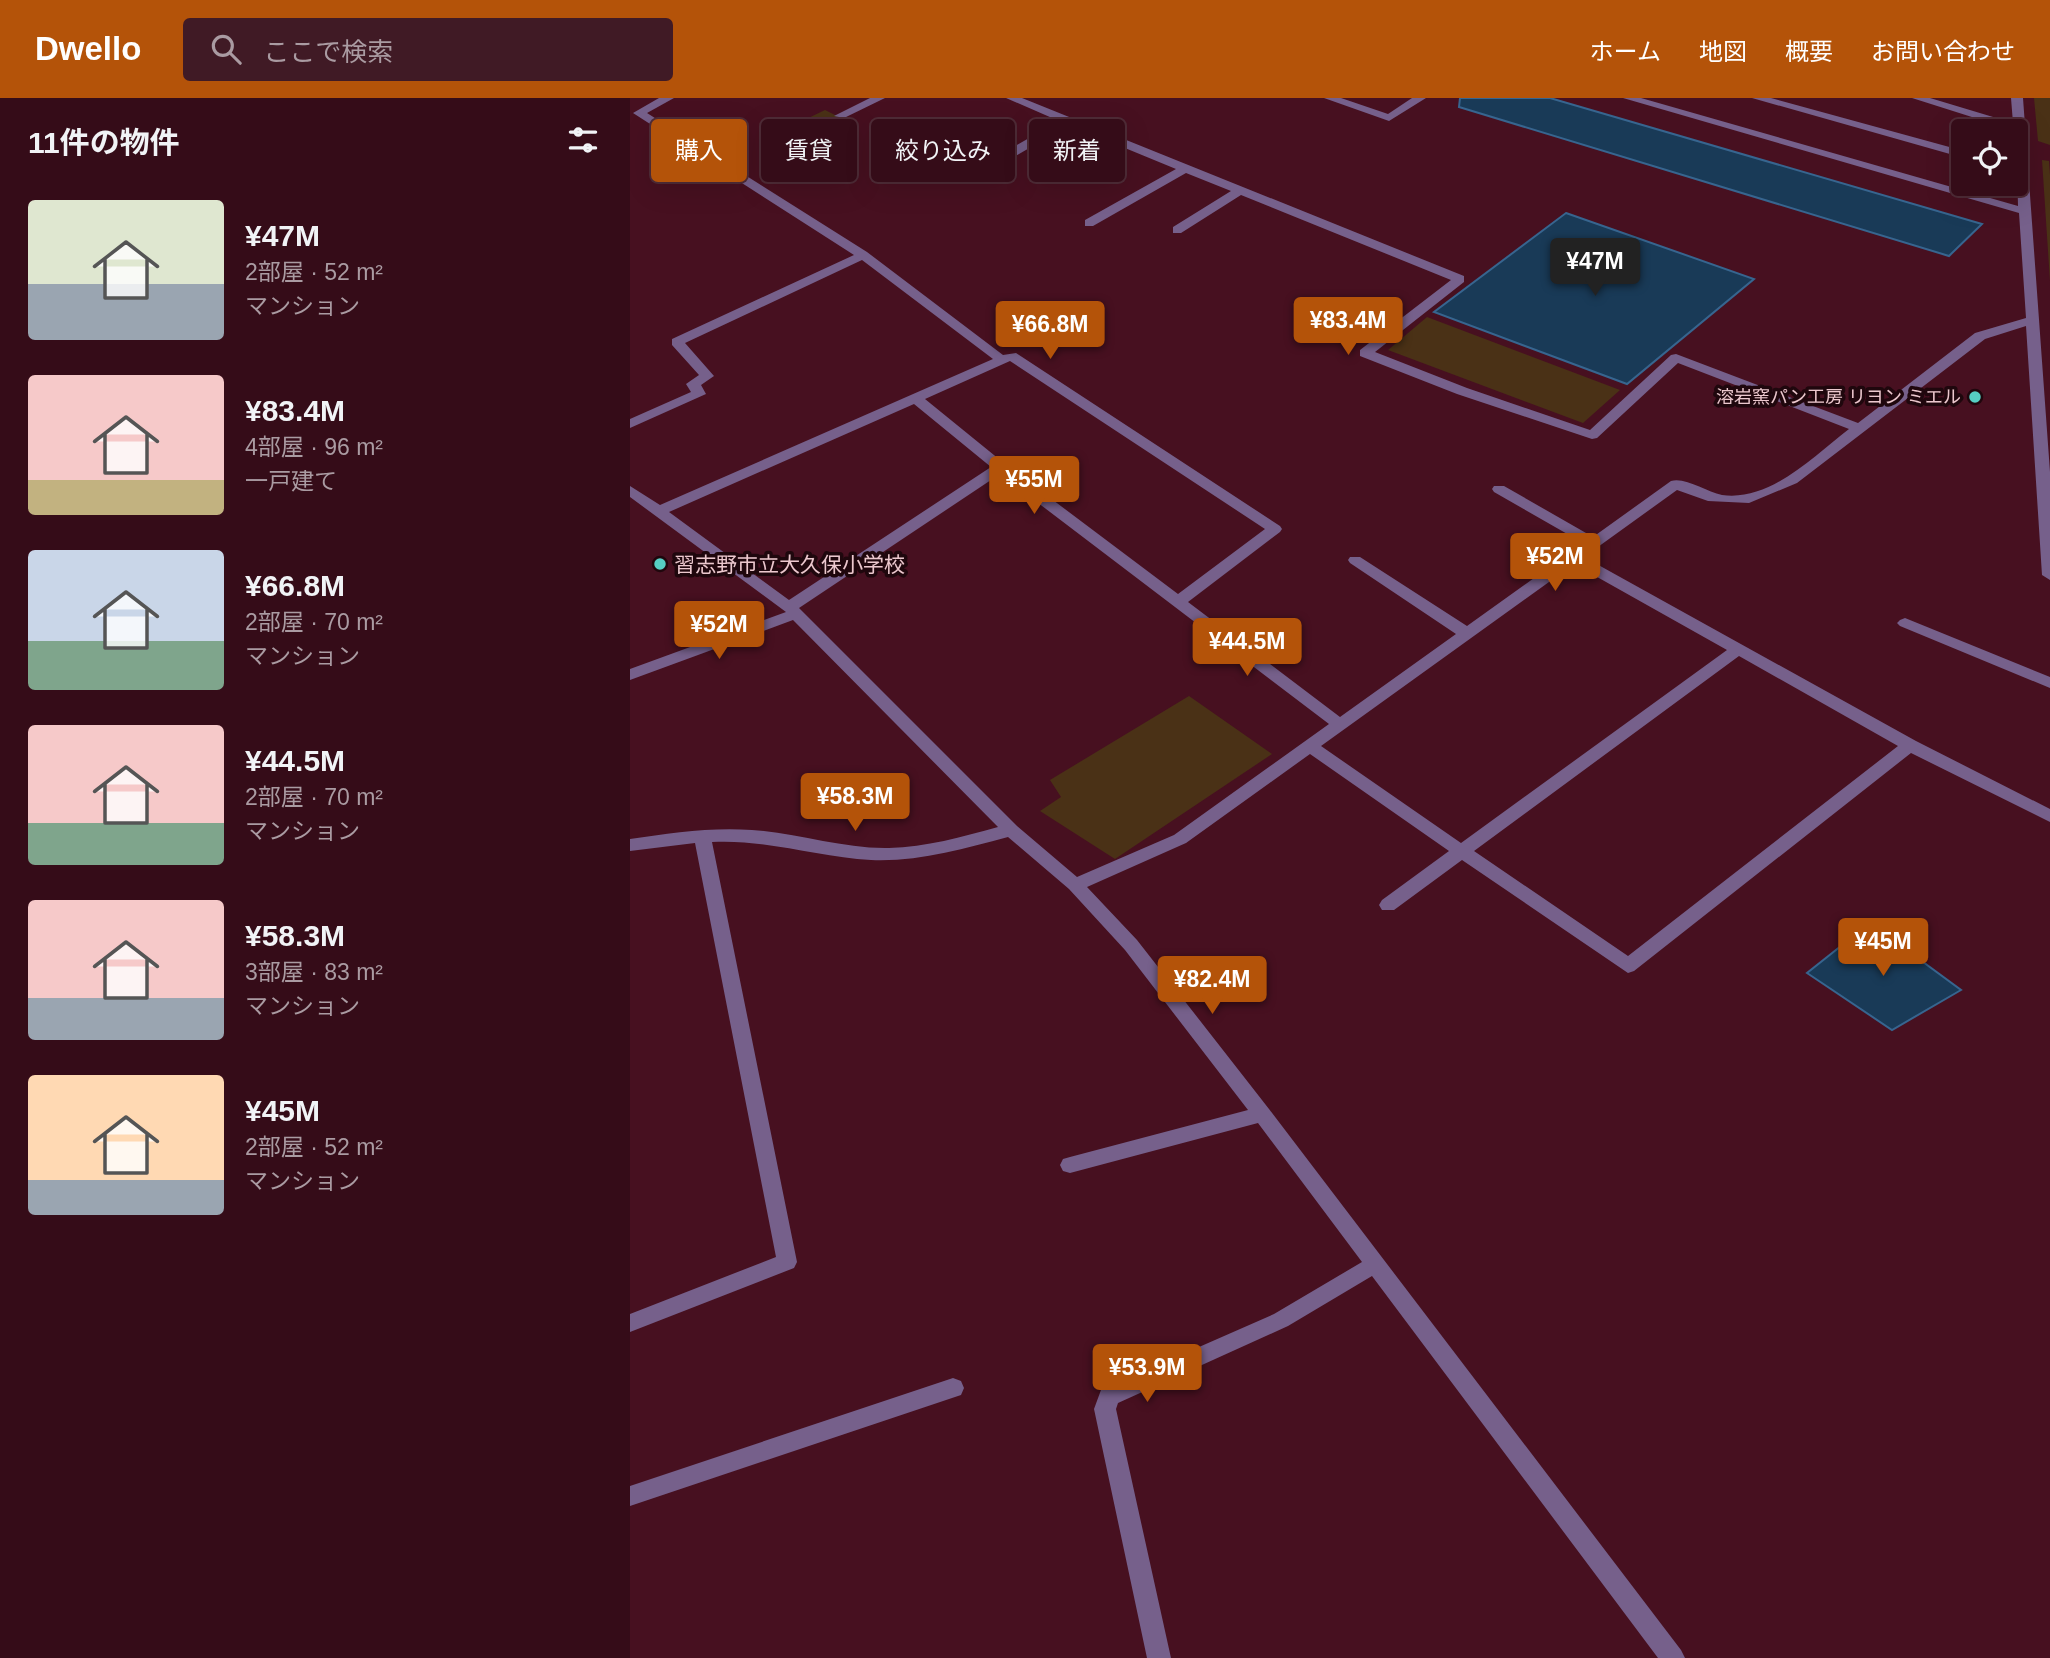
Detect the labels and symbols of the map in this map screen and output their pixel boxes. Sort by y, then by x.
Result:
pin: ¥47M [1554,238,1636,298]
pin: ¥83.4M [1291,298,1405,357]
pin: ¥66.8M [993,302,1107,361]
place label: 溶岩窯パン工房 リヨン ミエル [1716,387,1961,407]
marker: 溶岩窯パン工房 リヨン ミエル [1967,389,1983,405]
pin: ¥55M [993,456,1075,516]
pin: ¥52M [1514,533,1596,593]
place label: 習志野市立大久保小学校 [674,553,905,576]
marker: 習志野市立大久保小学校 [652,556,668,572]
pin: ¥52M [678,602,760,661]
pin: ¥44.5M [1190,618,1304,678]
pin: ¥58.3M [798,774,912,833]
pin: ¥45M [1842,918,1924,978]
pin: ¥82.4M [1155,956,1269,1016]
pin: ¥53.9M [1090,1344,1204,1404]

